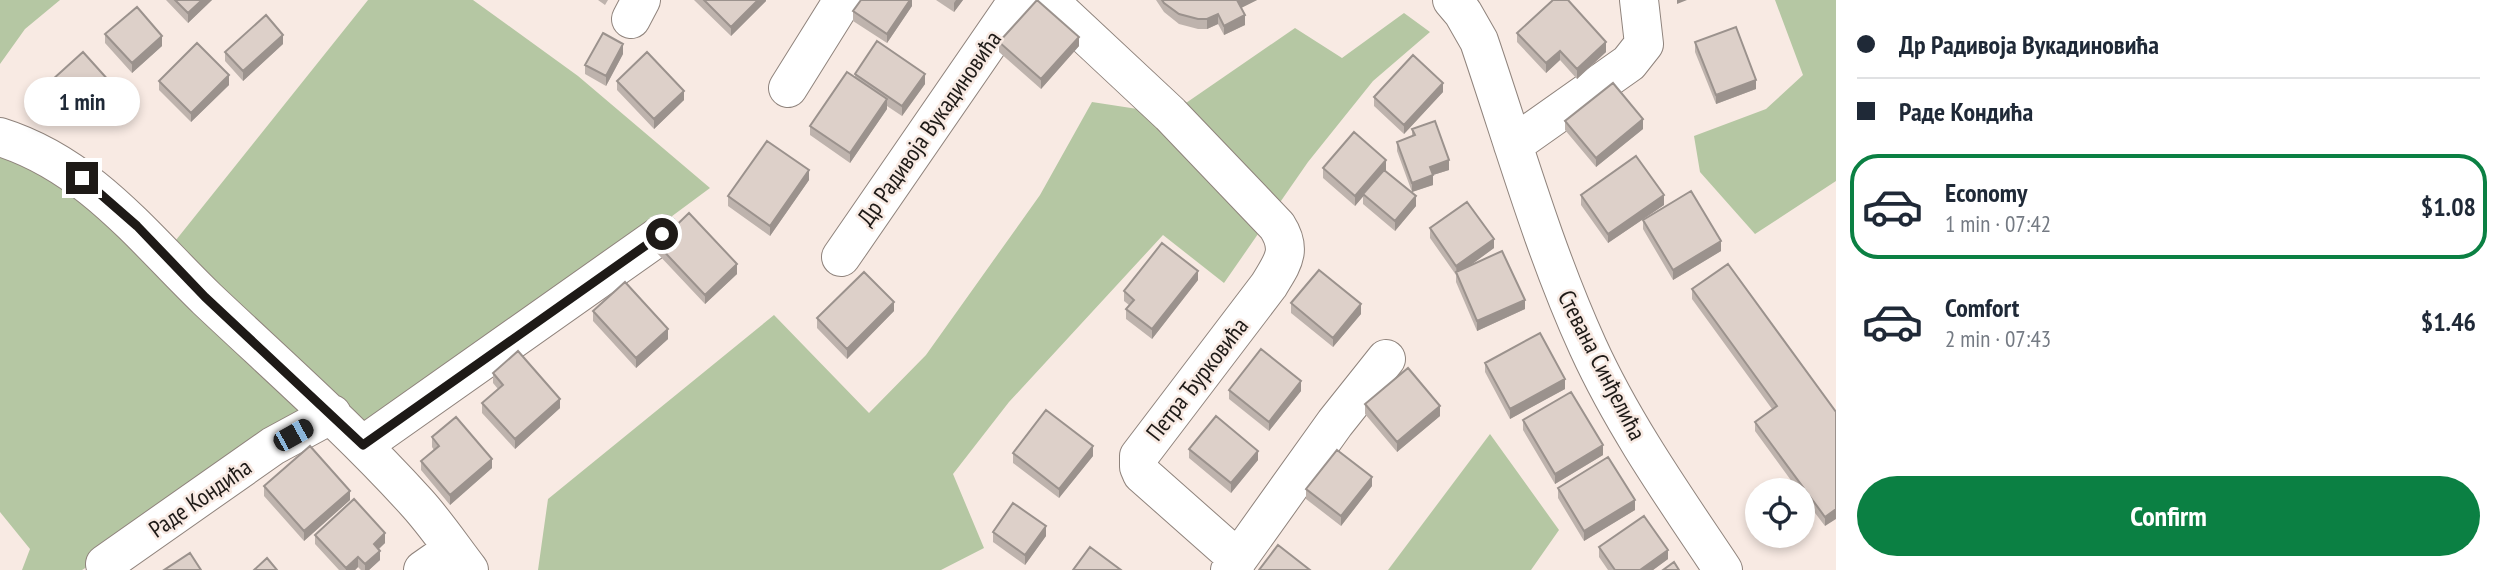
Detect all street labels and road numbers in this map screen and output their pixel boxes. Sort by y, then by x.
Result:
street label: Др Радивоја Вукадиновића [850,25,1008,231]
street label: Стевана Синђелића [1551,285,1653,445]
street label: Петра Ђурковића [1139,311,1255,447]
street label: Раде Кондића [143,451,257,545]

